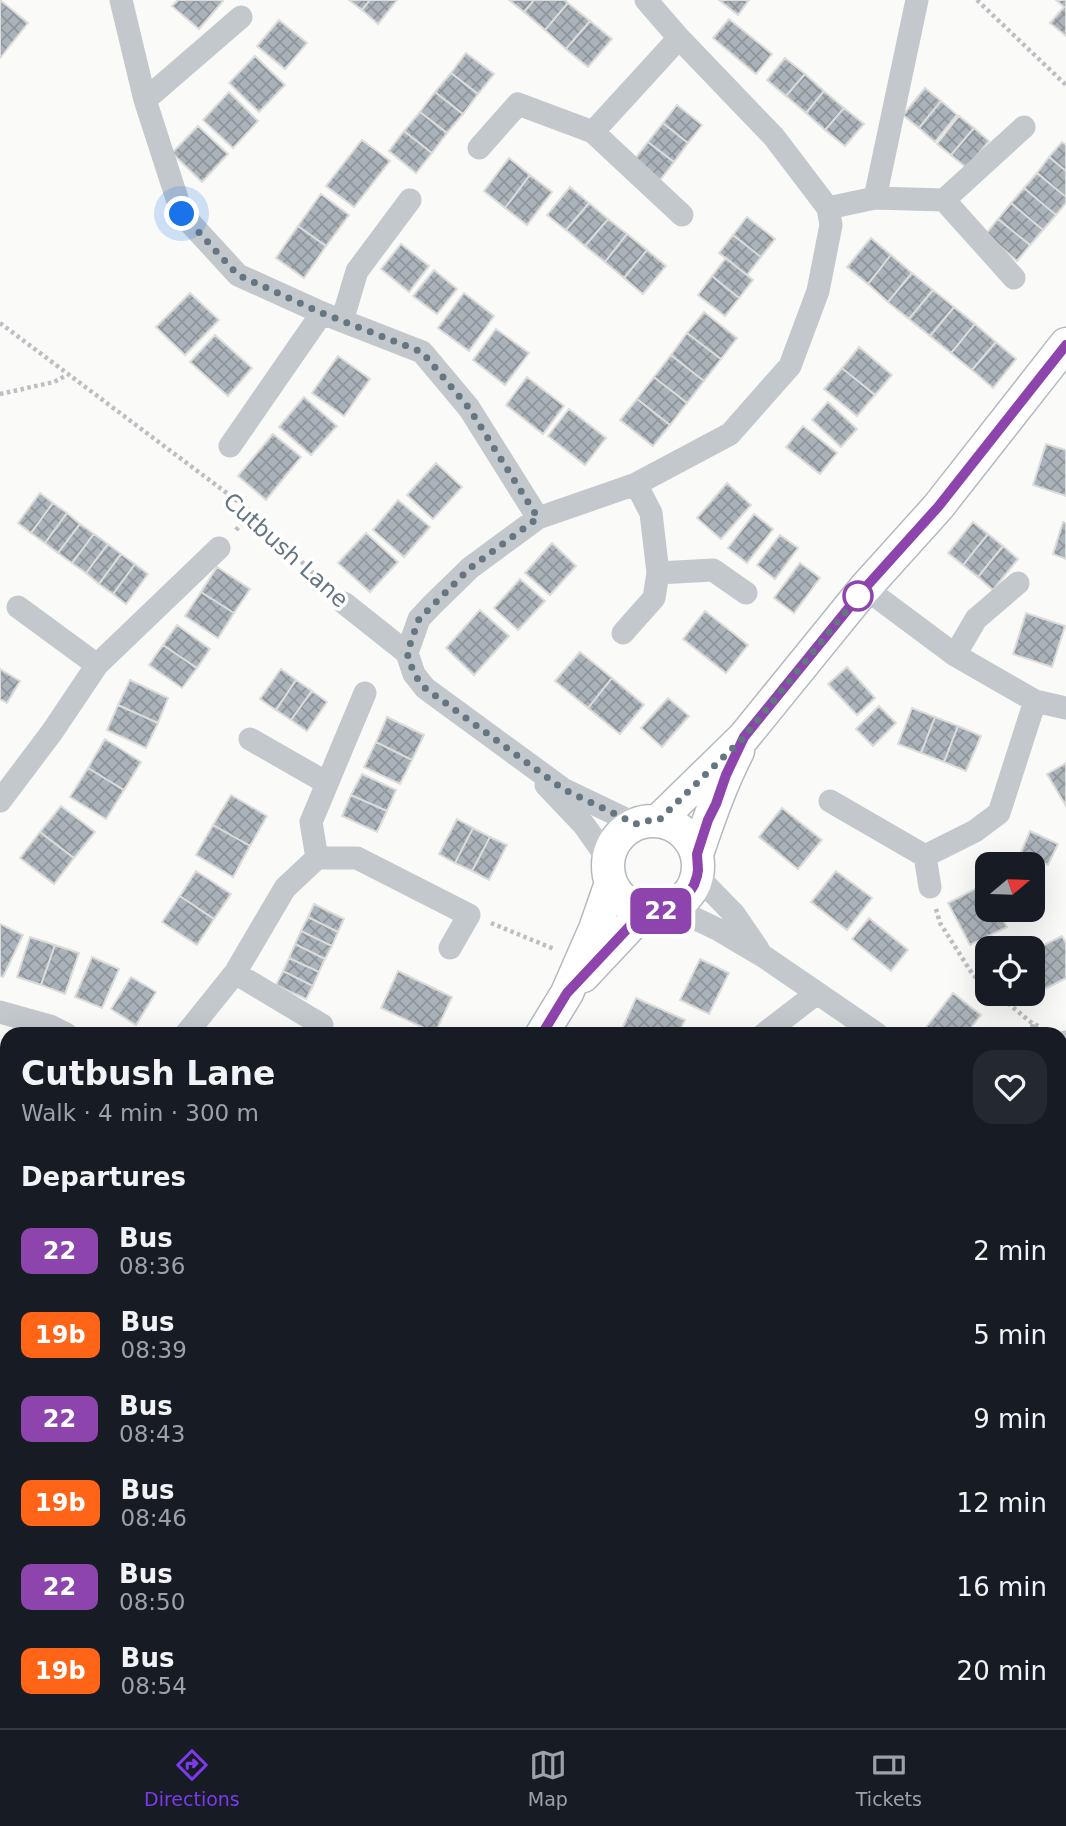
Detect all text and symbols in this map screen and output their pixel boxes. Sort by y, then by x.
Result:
your location [164,196,199,231]
street label: Cutbush Lane [218,487,354,613]
unlabelled marker [843,581,873,611]
north arrow [975,852,1045,922]
map controls [975,852,1045,1006]
line badge: 22 [630,888,692,934]
text: 22 [644,897,678,925]
button: locate [975,936,1045,1006]
button: heart [973,1050,1047,1124]
text: Cutbush Lane [21,1054,275,1093]
text: Walk · 4 min · 300 m [21,1100,259,1126]
text: Departures [21,1162,186,1192]
text: Bus [119,1223,173,1253]
text: 2 min [973,1236,1047,1266]
text: 22 [43,1237,76,1265]
text: 08:36 [119,1253,185,1279]
text: Bus [121,1307,174,1337]
text: 5 min [973,1320,1047,1350]
text: 19b [35,1321,86,1349]
text: 08:39 [121,1337,187,1363]
text: Bus [119,1391,173,1421]
text: 9 min [973,1404,1047,1434]
text: 22 [43,1405,76,1433]
text: 08:43 [119,1421,185,1447]
text: Bus [121,1475,174,1505]
text: 12 min [957,1488,1047,1518]
text: 19b [35,1489,86,1517]
text: 08:46 [121,1505,187,1531]
text: Bus [119,1559,173,1589]
text: 16 min [957,1572,1047,1602]
text: 22 [43,1573,76,1601]
text: 08:50 [119,1589,185,1615]
text: Bus [121,1643,174,1673]
text: 20 min [957,1656,1047,1686]
text: 19b [35,1657,86,1685]
text: 08:54 [121,1673,187,1699]
tab: Directions [144,1746,240,1810]
tab: Map [528,1746,568,1810]
tab: Tickets [856,1746,922,1810]

